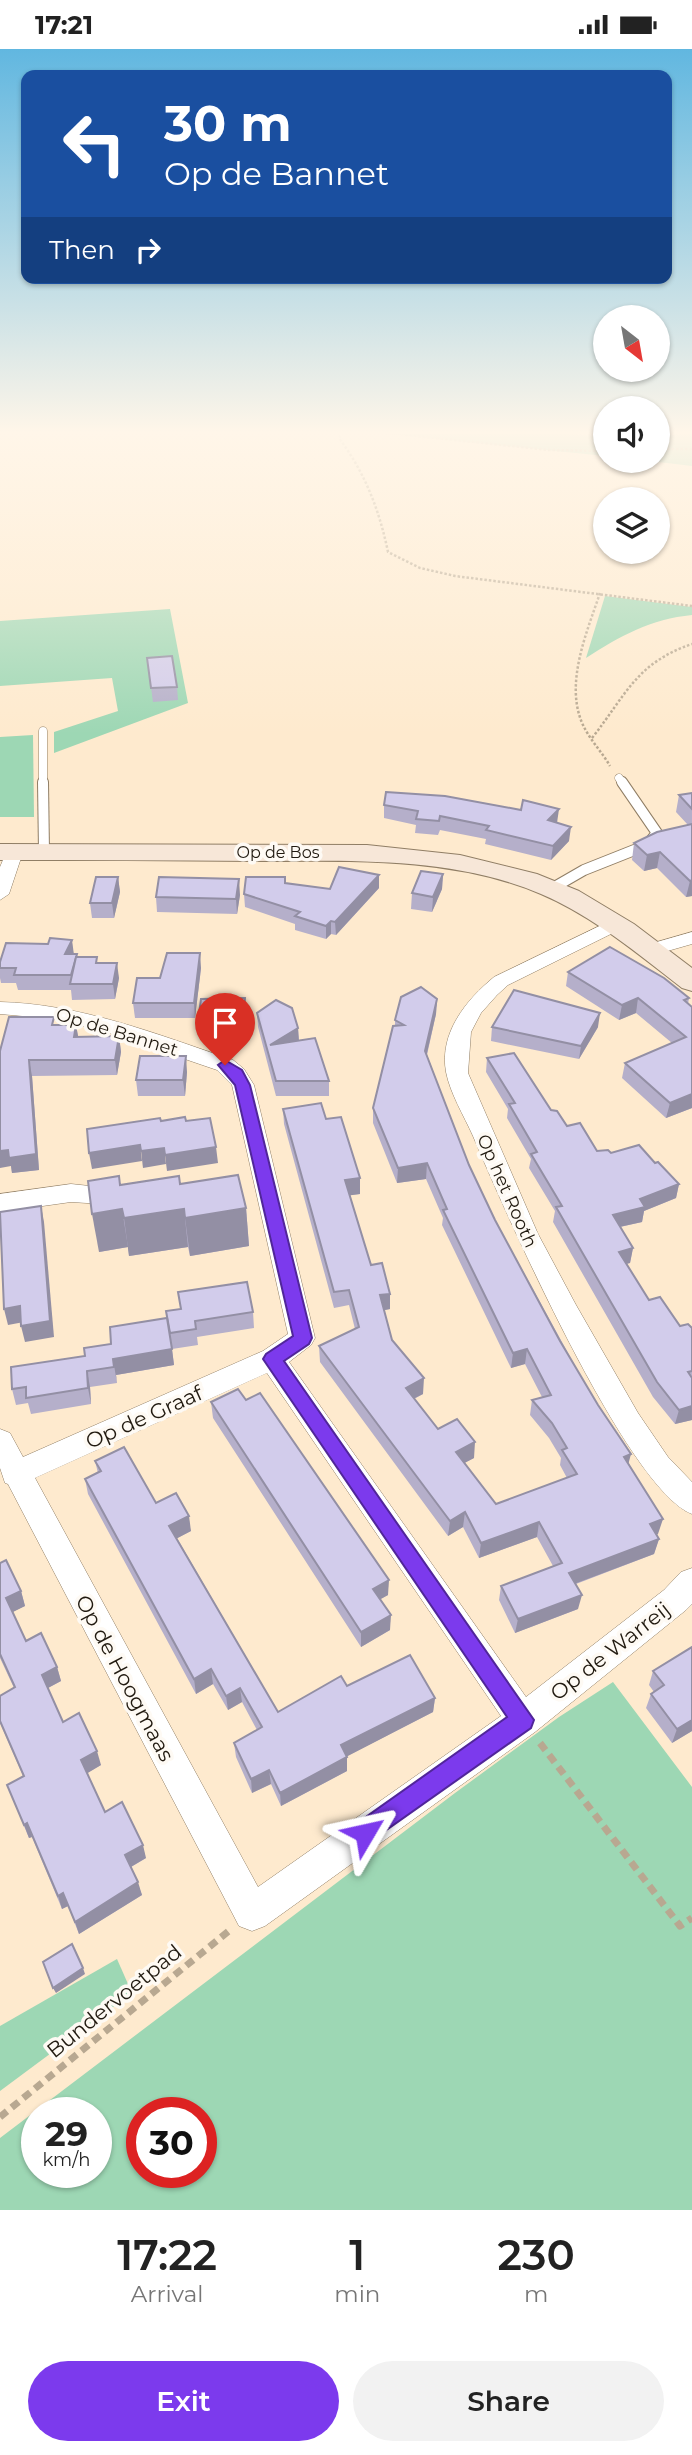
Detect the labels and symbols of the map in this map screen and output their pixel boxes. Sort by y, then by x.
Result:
north arrow [593,305,670,381]
street label: Op de Bos [236,843,320,862]
pin [195,993,255,1065]
street label: Op de Bannet [53,1003,181,1061]
street label: Op het Rooth [472,1131,542,1251]
street label: Op de Graaf [82,1380,207,1454]
street label: Op de Hoogmaas [71,1591,179,1765]
street label: Op de Warreij [545,1597,675,1705]
position arrow [328,1796,402,1870]
street label: Bundervoetpad [42,1939,186,2063]
speed limit sign: 30 [126,2097,217,2188]

